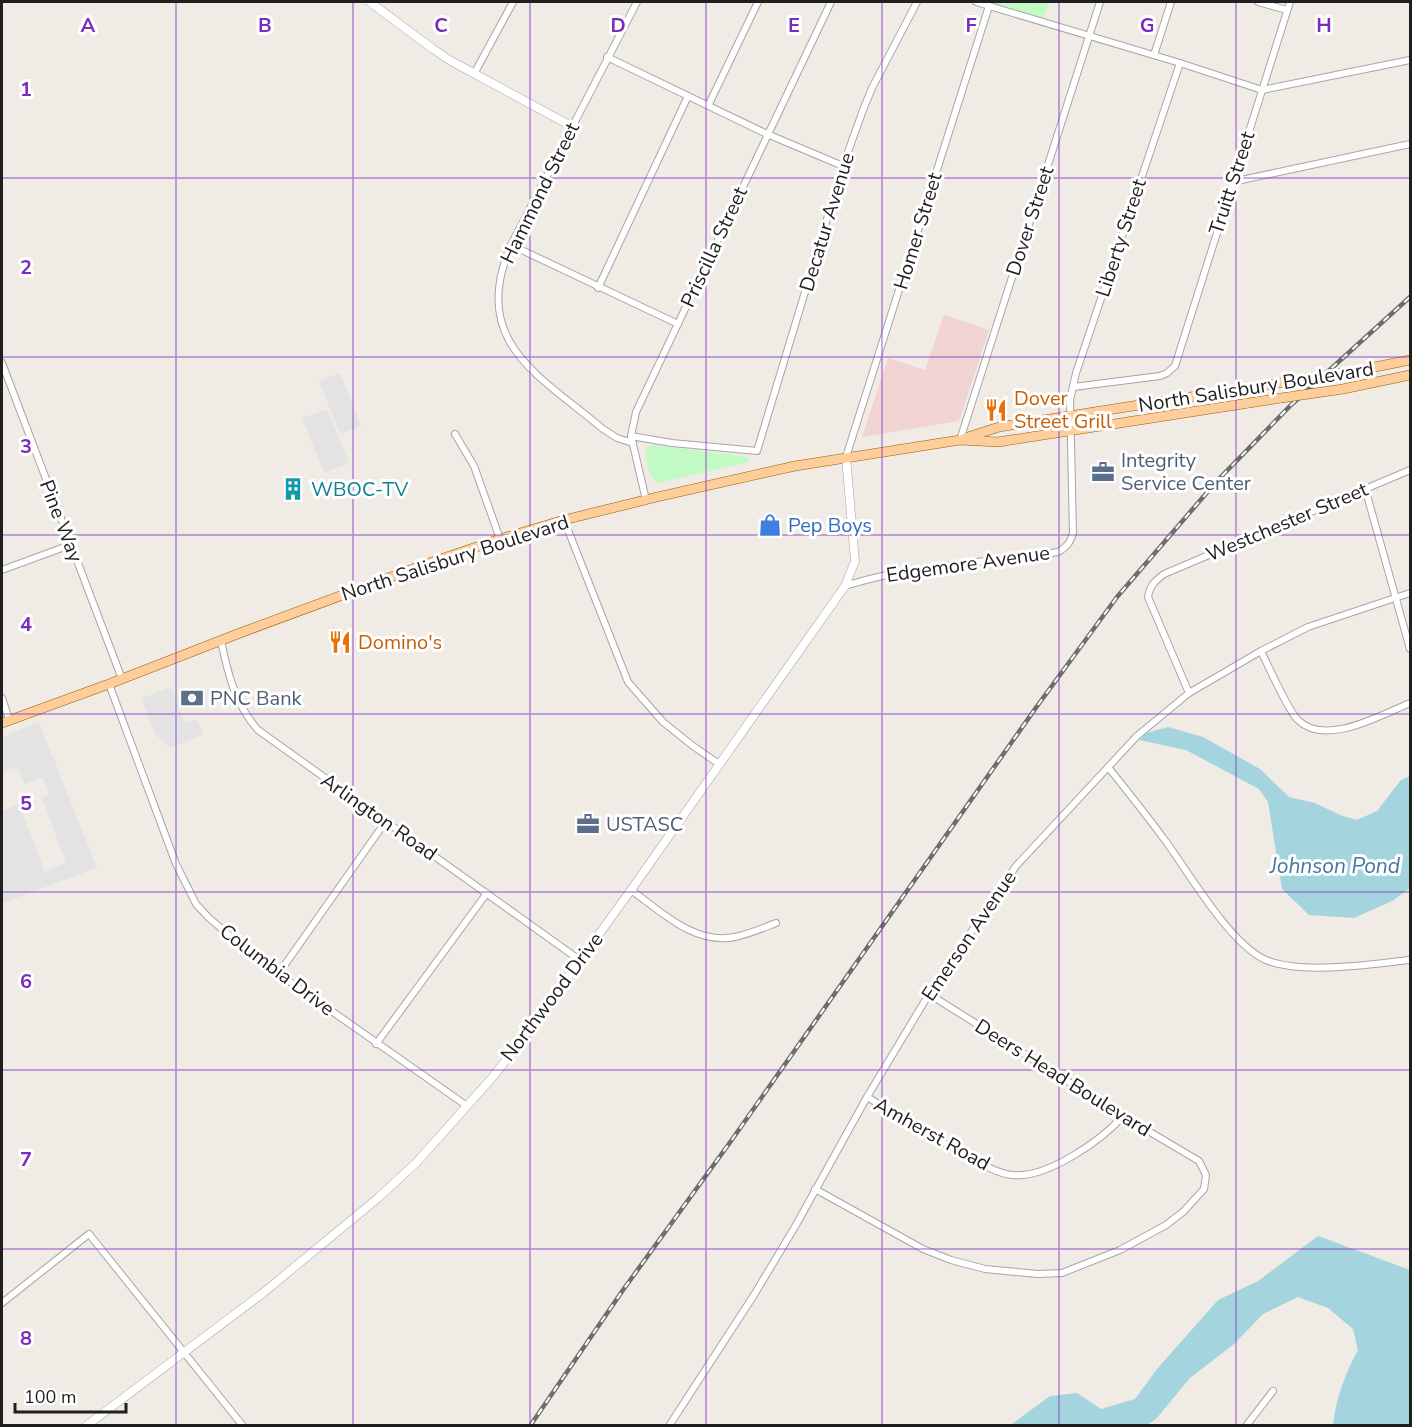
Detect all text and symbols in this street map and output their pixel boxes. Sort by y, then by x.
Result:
text: A [81,12,96,39]
text: B [258,12,272,39]
text: C [434,12,448,39]
text: D [610,12,626,39]
text: E [788,12,800,39]
text: F [965,12,977,39]
text: G [1140,12,1154,39]
text: H [1316,12,1332,39]
text: 1 [20,76,32,103]
street label: Hammond Street [494,117,586,268]
street label: Truitt Street [1203,127,1262,238]
street label: Decatur Avenue [793,149,861,295]
street label: Dover Street [1000,162,1061,279]
street label: Homer Street [887,168,949,293]
street label: Liberty Street [1089,175,1153,300]
street label: Priscilla Street [674,182,754,312]
text: 2 [20,254,32,281]
street label: North Salisbury Boulevard [1136,355,1376,419]
place label: Dover Street Grill [1014,385,1112,435]
restaurant icon: Dover Street Grill [983,397,1009,423]
text: 3 [20,433,32,460]
place label: Integrity Service Center [1121,447,1251,497]
office icon: Integrity Service Center [1090,459,1116,485]
street label: Westchester Street [1202,475,1373,568]
street label: Pine Way [33,476,89,567]
building icon: WBOC-TV [280,476,306,502]
place label: WBOC-TV [311,476,409,503]
street label: North Salisbury Boulevard [338,508,572,608]
shop icon: Pep Boys [757,512,783,538]
place label: Pep Boys [788,512,872,539]
street label: Edgemore Avenue [885,539,1051,589]
text: 4 [20,611,32,638]
restaurant icon: Domino's [327,629,353,655]
place label: Domino's [358,629,442,656]
bank icon: PNC Bank [179,685,205,711]
place label: PNC Bank [210,685,303,712]
street label: Arlington Road [315,767,443,867]
text: 5 [20,790,32,817]
office icon: USTASC [575,811,601,837]
place label: USTASC [606,811,683,838]
water label: Johnson Pond [1269,852,1401,880]
street label: Emerson Avenue [915,866,1023,1006]
street label: Columbia Drive [214,918,340,1022]
street label: Northwood Drive [495,927,609,1067]
text: 6 [20,968,32,995]
street label: Deers Head Boulevard [970,1013,1156,1143]
street label: Amherst Road [869,1091,995,1177]
text: 7 [20,1146,32,1173]
text: 8 [20,1325,32,1352]
scale bar [15,1376,126,1414]
text: 100 m [24,1385,76,1409]

